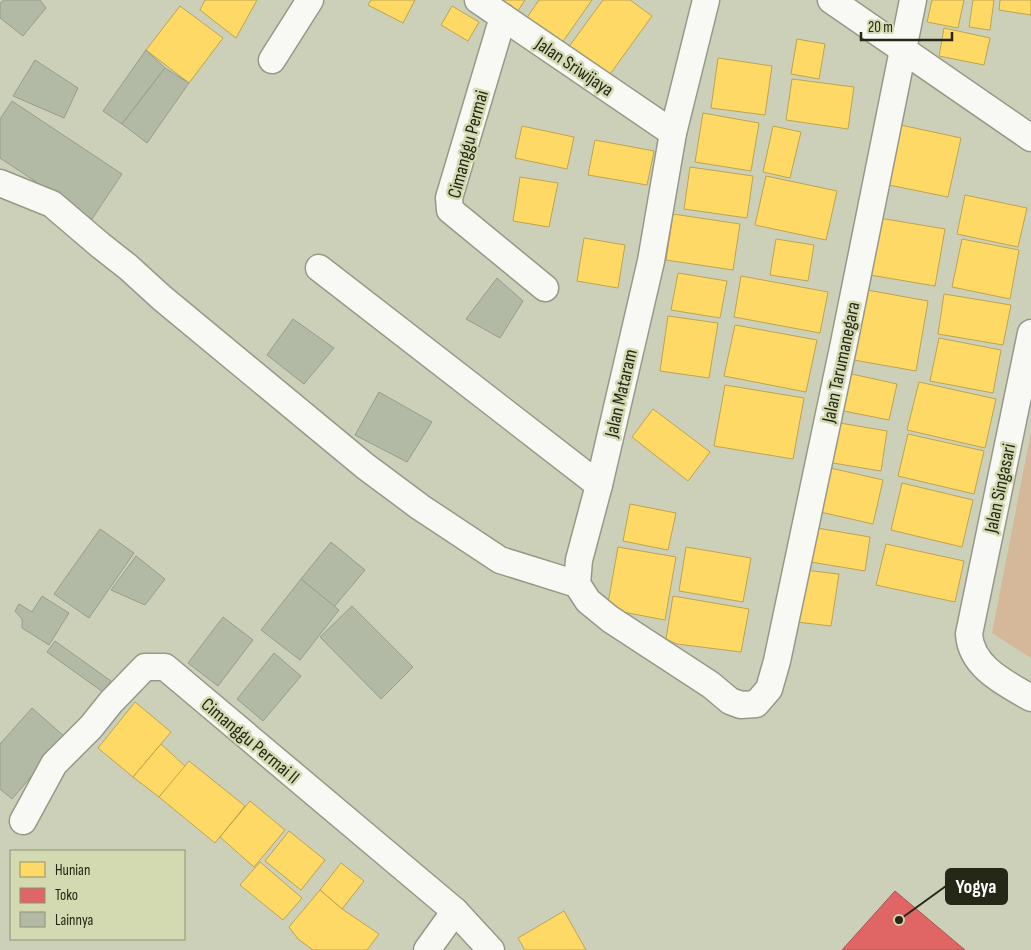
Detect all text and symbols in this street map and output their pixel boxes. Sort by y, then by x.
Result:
scale bar [861,10,952,42]
text: 20 m [868,18,893,37]
street label: Jalan Sriwijaya [530,32,618,102]
street label: Cimanggu Permai [443,88,494,201]
street label: Jalan Tarumanegara [817,300,865,426]
street label: Jalan Mataram [600,347,643,441]
street label: Jalan Singasari [980,442,1021,536]
street label: Cimanggu Permai II [196,693,304,789]
legend [10,850,185,940]
text: Hunian [55,861,90,880]
callout: Yogya [946,869,1007,904]
text: Yogya [955,875,997,899]
text: Toko [55,886,78,905]
text: Lainnya [55,911,93,930]

